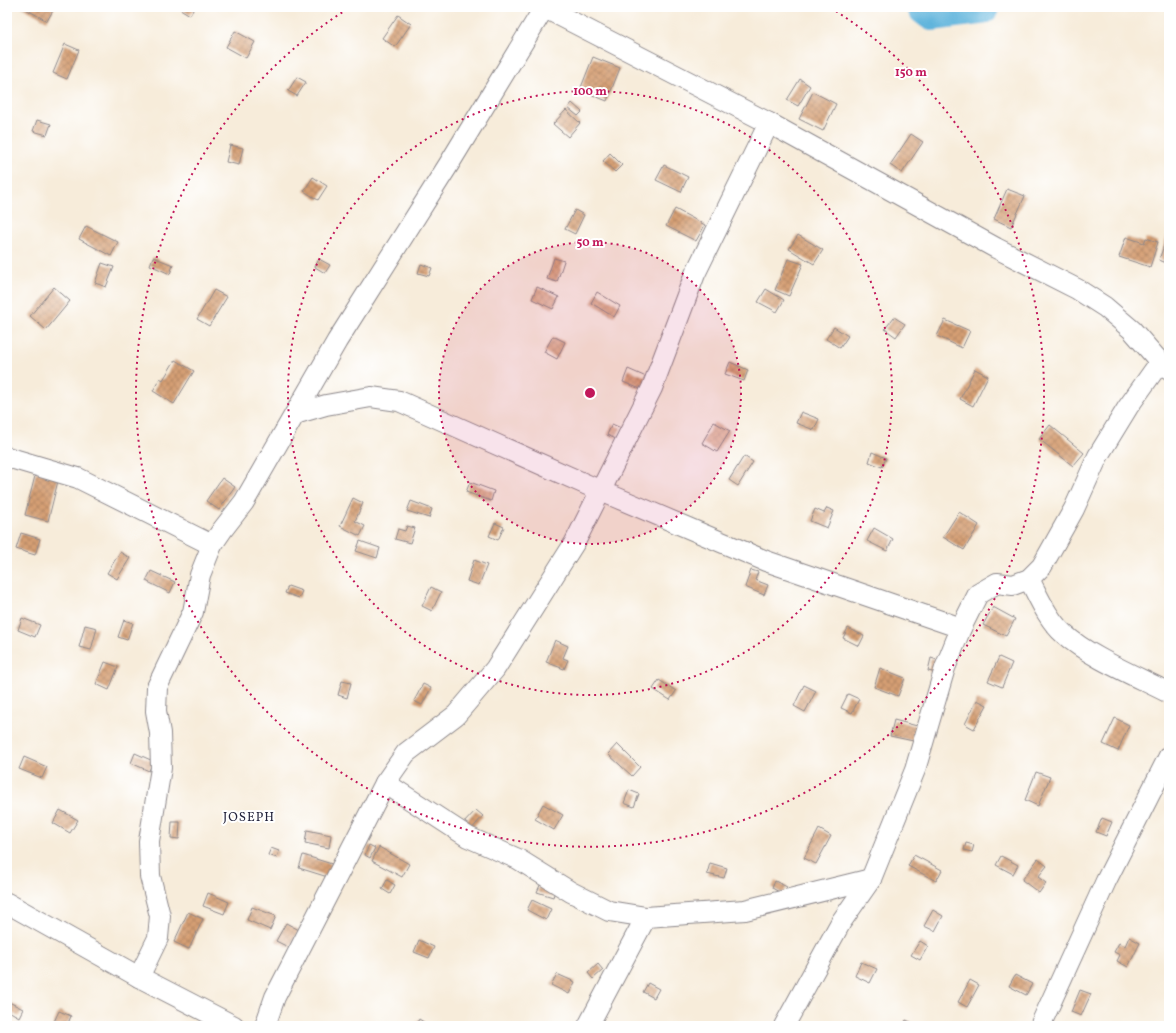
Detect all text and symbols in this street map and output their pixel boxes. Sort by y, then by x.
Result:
text: 150 m [895,65,927,81]
text: 100 m [573,84,607,100]
text: 50 m [576,235,604,251]
centre of rings [583,386,597,400]
district label: JOSEPH [223,809,275,827]

